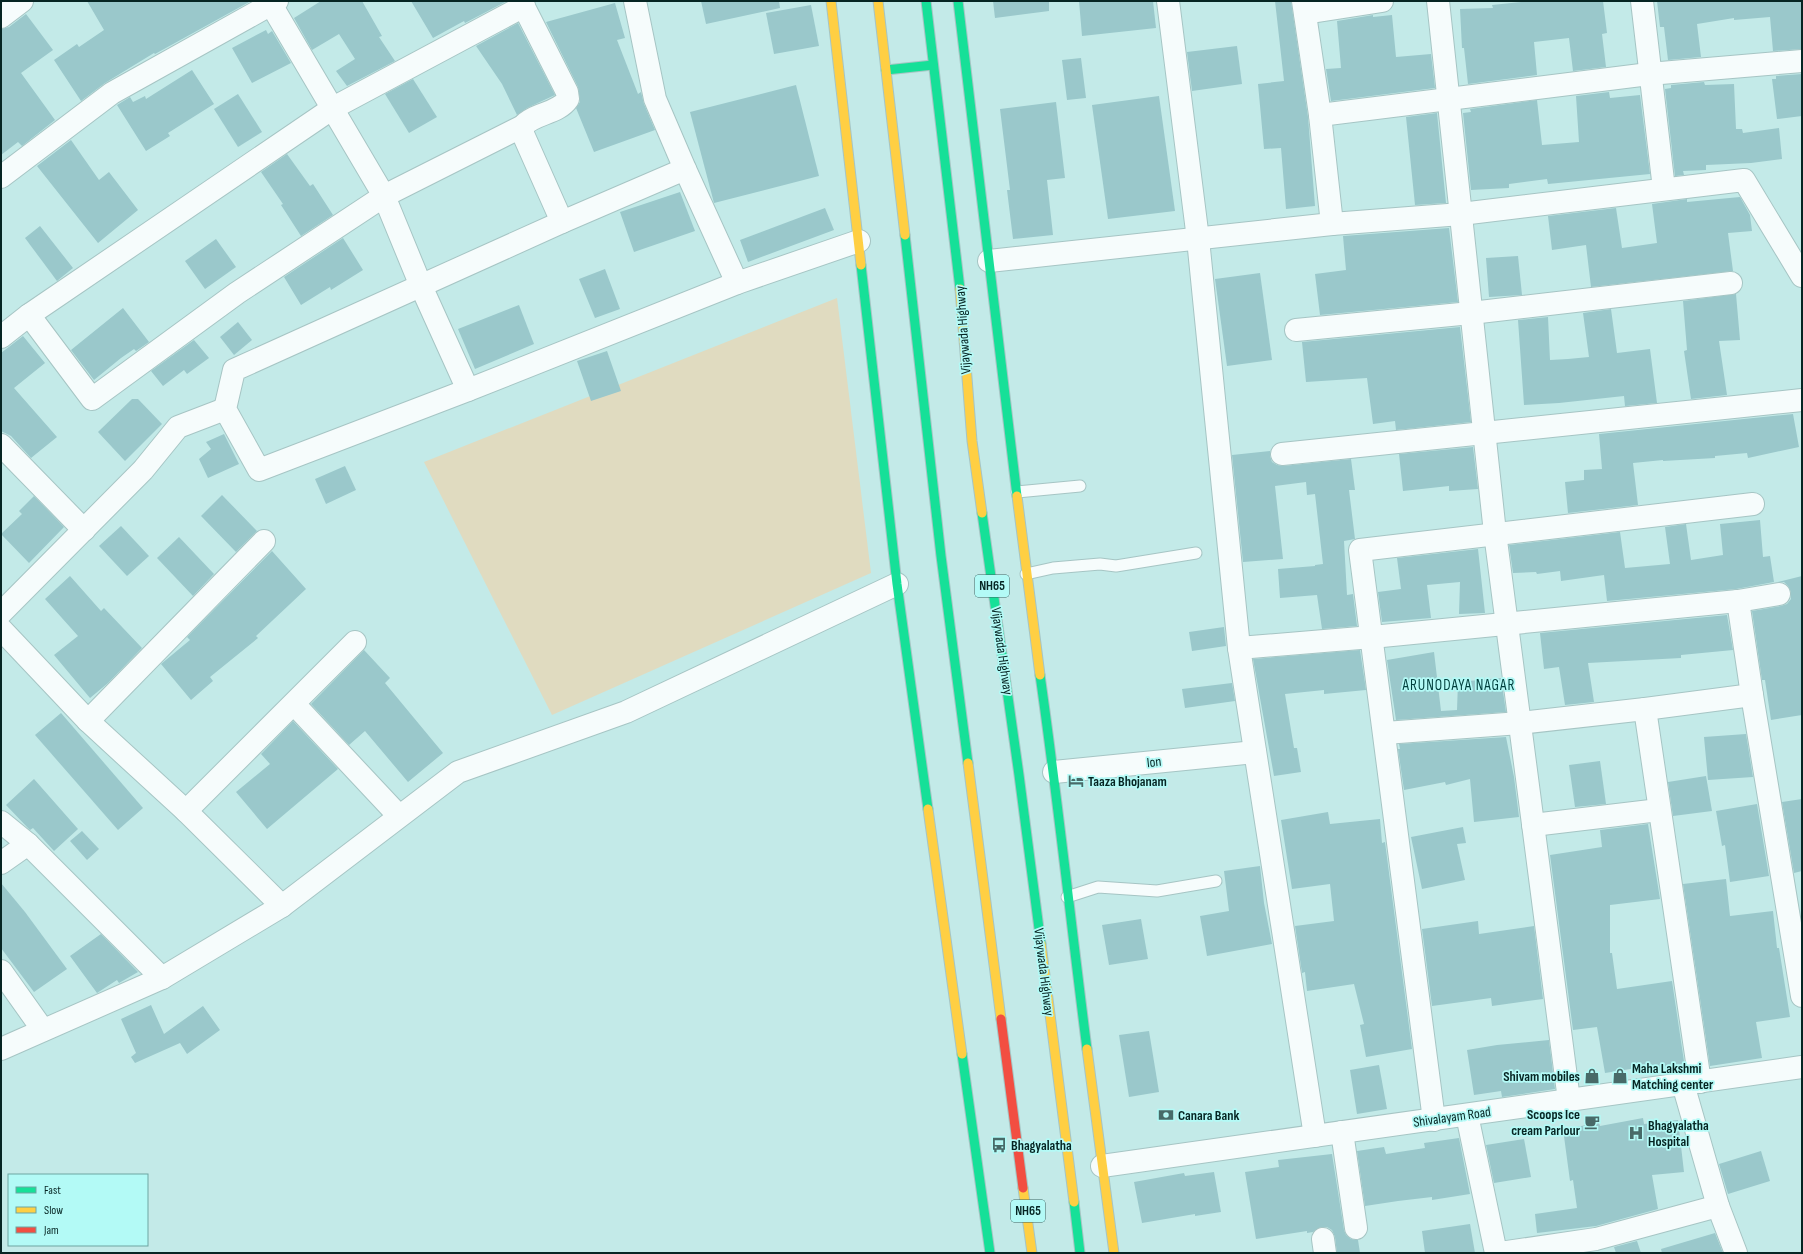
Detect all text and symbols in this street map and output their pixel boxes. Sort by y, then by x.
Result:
street label: Vijaywada Highway [951,285,975,375]
road number: NH65 [975,575,1009,597]
street label: Vijaywada Highway [987,606,1017,696]
district label: ARUNODAYA NAGAR [1402,676,1515,695]
street label: Ion [1146,753,1162,771]
hotel icon: Taaza Bhojanam [1067,772,1085,790]
place label: Taaza Bhojanam [1088,773,1167,790]
street label: Vijaywada Highway [1030,927,1058,1017]
place label: Maha Lakshmi Matching center [1632,1060,1714,1093]
shop icon: Shivam mobiles [1583,1067,1601,1085]
shop icon: Maha Lakshmi Matching center [1611,1067,1629,1085]
place label: Shivam mobiles [1503,1068,1580,1085]
street label: Shivalayam Road [1412,1103,1492,1131]
bank icon: Canara Bank [1157,1106,1175,1124]
place label: Scoops Ice cream Parlour [1511,1106,1581,1139]
place label: Canara Bank [1178,1107,1239,1124]
cafe icon: Scoops Ice cream Parlour [1583,1113,1601,1131]
place label: Bhagyalatha Hospital [1648,1117,1709,1150]
hospital icon: Bhagyalatha Hospital [1627,1124,1645,1142]
bus stop icon: Bhagyalatha [990,1136,1008,1154]
place label: Bhagyalatha [1011,1137,1072,1154]
legend [8,1174,148,1246]
text: Fast [44,1183,61,1198]
road number: NH65 [1011,1200,1045,1222]
text: Slow [44,1203,63,1218]
text: Jam [43,1223,59,1238]

